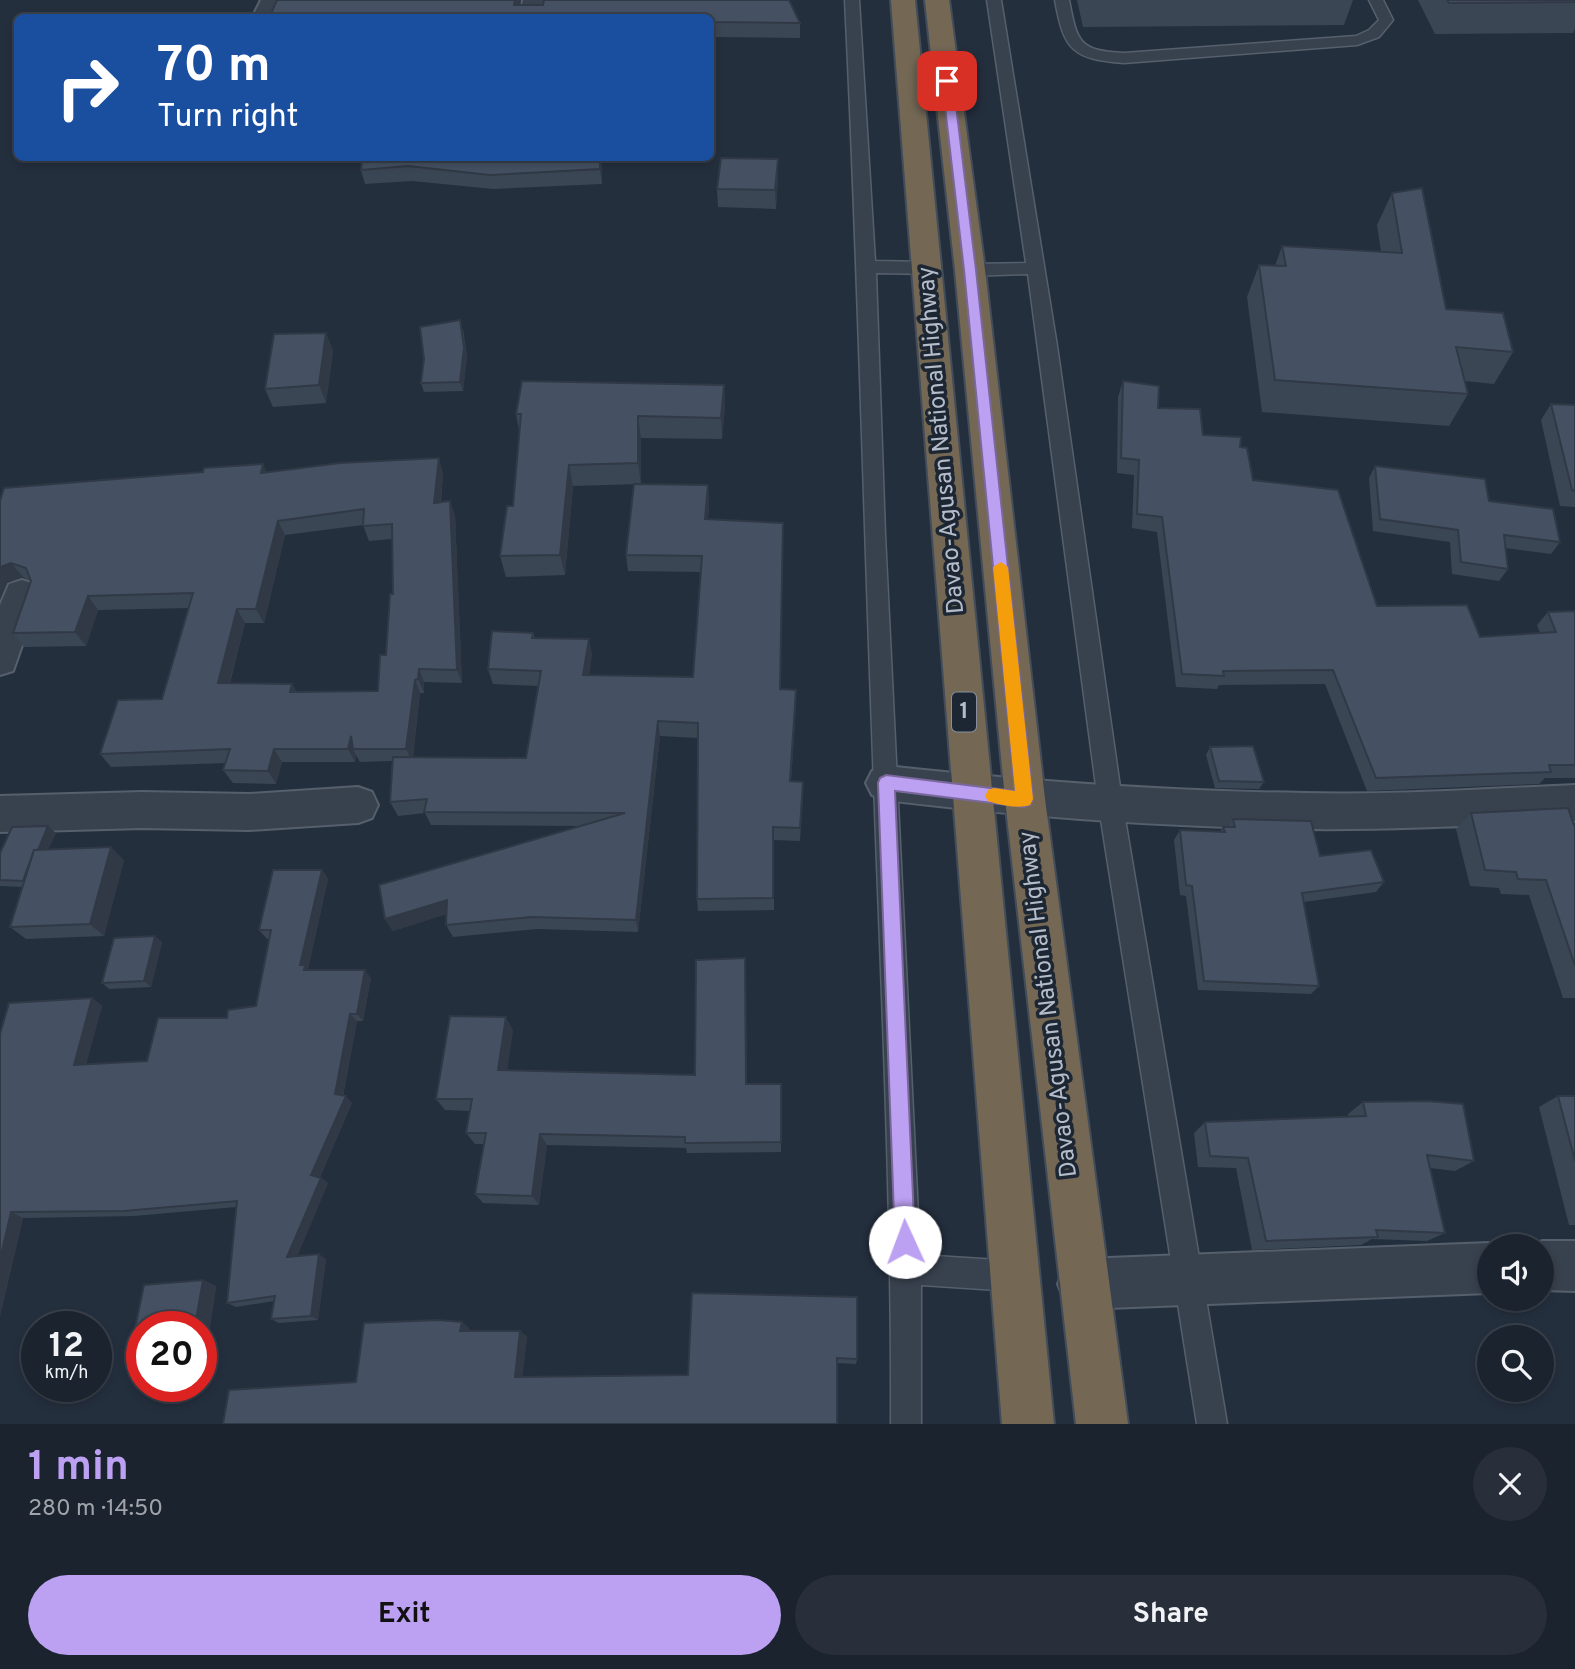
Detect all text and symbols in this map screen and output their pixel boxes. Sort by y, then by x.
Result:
text: 70 m [157,37,271,99]
icon: right [42,42,133,133]
pin [917,51,977,111]
icon: arrive [928,62,966,100]
text: Turn right [157,98,299,138]
street label: Davao-Agusan National Highway [912,265,972,615]
road number: 1 [952,692,976,732]
street label: Davao-Agusan National Highway [1013,829,1085,1179]
position arrow [868,1205,942,1279]
map controls [1477,1234,1554,1402]
button: sound [1477,1234,1554,1311]
speed limit sign: 20 [126,1311,217,1402]
text: 12 [49,1325,84,1369]
button: search [1477,1325,1554,1402]
text: km/h [45,1362,88,1385]
text: 1 min [28,1442,129,1495]
button: close [1473,1447,1547,1521]
text: 280 m · 14:50 [28,1495,163,1524]
button: Exit [28,1575,781,1655]
button: Share [795,1575,1547,1655]

